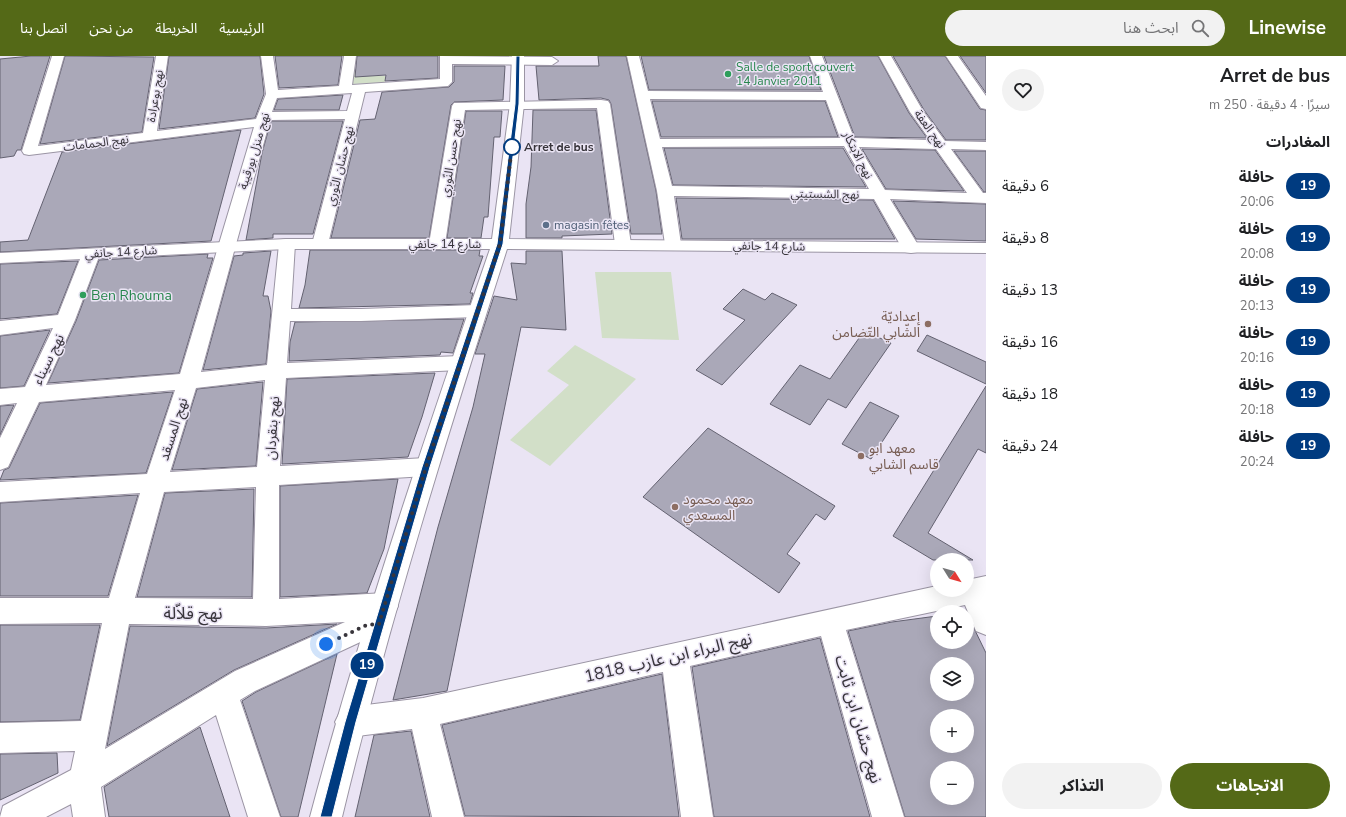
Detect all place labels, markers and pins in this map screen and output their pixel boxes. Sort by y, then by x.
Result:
place label: Salle de sport couvert 14 Janvier 2011 [736,59,855,89]
marker: Salle de sport couvert 14 Janvier 2011 [723,69,733,79]
marker: Arret de bus [503,138,521,156]
place label: Arret de bus [524,139,594,155]
place label: magasin fêtes [554,217,629,233]
marker: magasin fêtes [541,220,551,230]
place label: Ben Rhouma [91,286,172,305]
marker: Ben Rhouma [78,290,88,300]
place label: إعداديّة الشّابي التّضامن [832,307,921,343]
marker: إعداديّة الشّابي التّضامن [923,319,933,329]
place label: معهد ابو قاسم الشابي [869,439,939,475]
marker: معهد ابو قاسم الشابي [856,451,866,461]
place label: معهد محمود المسعدي [683,490,753,526]
marker: معهد محمود المسعدي [670,502,680,512]

